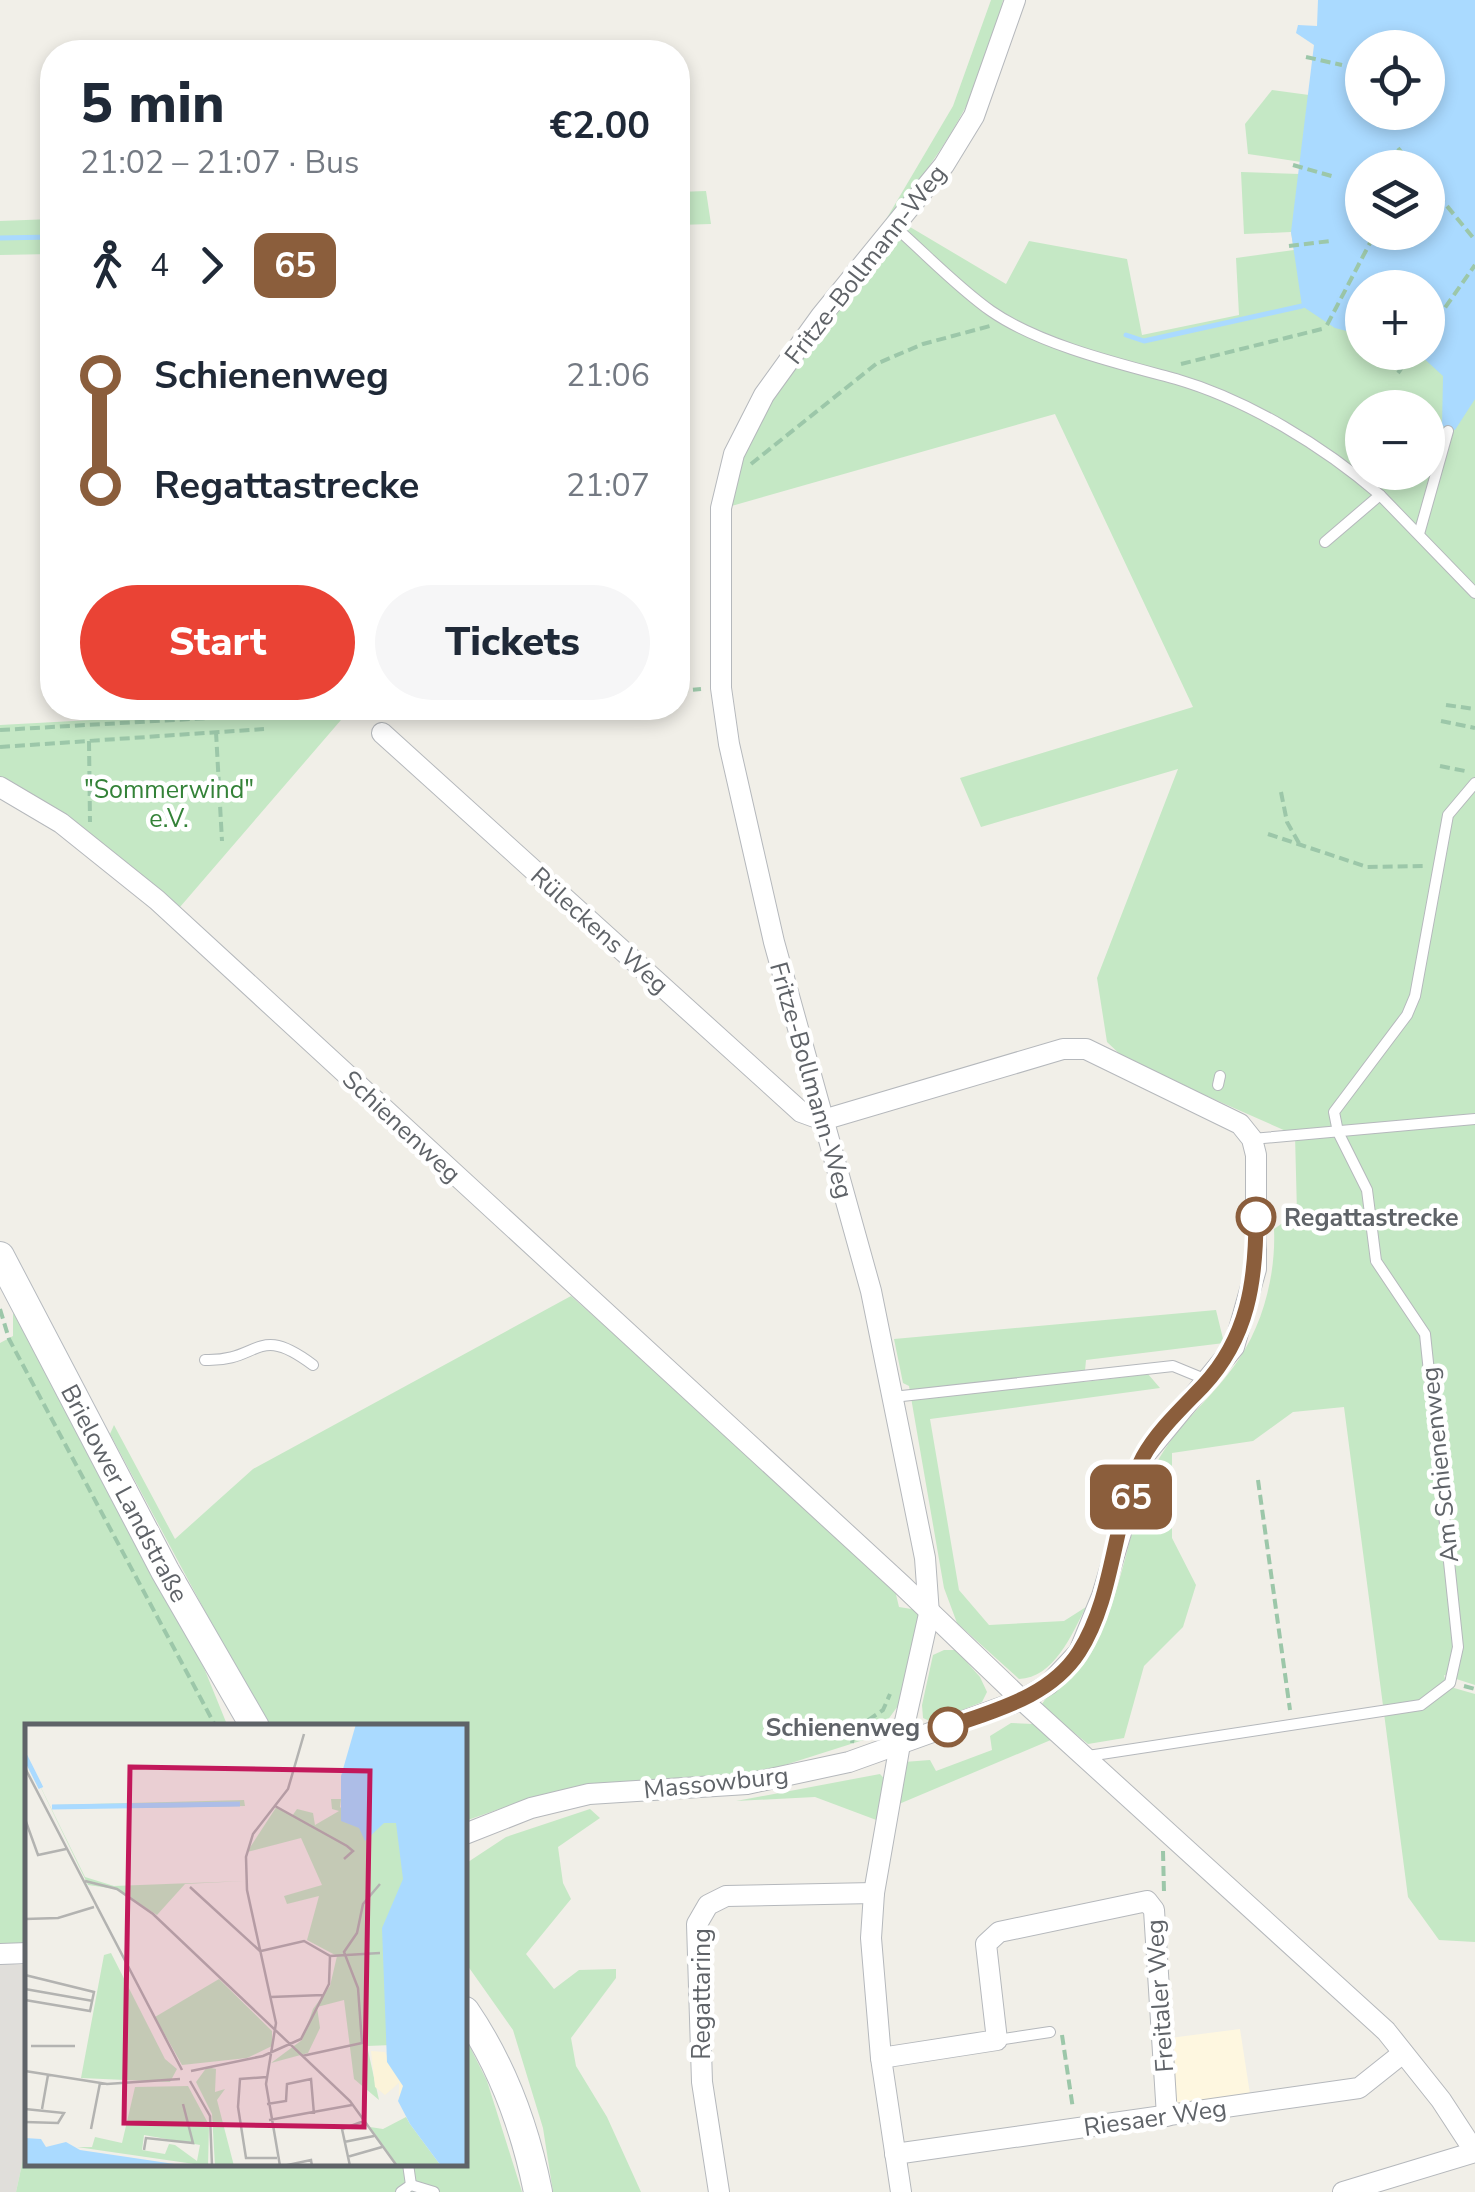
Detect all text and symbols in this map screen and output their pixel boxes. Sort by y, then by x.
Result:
map controls [1345,30,1445,490]
button: locate [1345,30,1445,130]
text: 5 min [80,66,225,141]
text: €2.00 [549,100,650,151]
text: 21:02 – 21:07 · Bus [80,141,359,184]
button: layers [1345,150,1445,250]
street label: Fritze-Bollmann-Weg [777,158,954,371]
icon: walk [80,238,135,293]
icon: forward [184,238,239,293]
text: 65 [274,242,316,289]
text: 4 [150,244,169,287]
button: + [1345,270,1445,370]
text: Schienenweg [154,350,389,401]
text: 21:06 [566,354,650,397]
button: − [1345,390,1445,490]
text: Regattastrecke [154,460,419,511]
text: 21:07 [566,464,650,507]
button: Start [80,585,355,700]
button: Tickets [375,585,650,700]
park label: "Sommerwind" e.V. [84,773,254,836]
street label: Rüleckens Weg [523,860,676,1002]
street label: Fritze-Bollmann-Weg [761,958,861,1202]
street label: Schienenweg [335,1063,468,1191]
marker: Regattastrecke [1237,1198,1275,1236]
place label: Regattastrecke [1284,1201,1459,1235]
street label: Am Schienenweg [1413,1365,1467,1564]
street label: Brielower Landstraße [52,1378,196,1608]
line badge: 65 [1086,1464,1176,1530]
text: 65 [1110,1474,1152,1521]
marker: Schienenweg [929,1708,967,1746]
place label: Schienenweg [765,1711,920,1745]
inset map [25,1724,468,2167]
street label: Massowburg [642,1758,790,1808]
street label: Freitaler Weg [1138,1918,1182,2074]
street label: Regattaring [685,1928,719,2060]
street label: Riesaer Weg [1082,2091,1229,2145]

